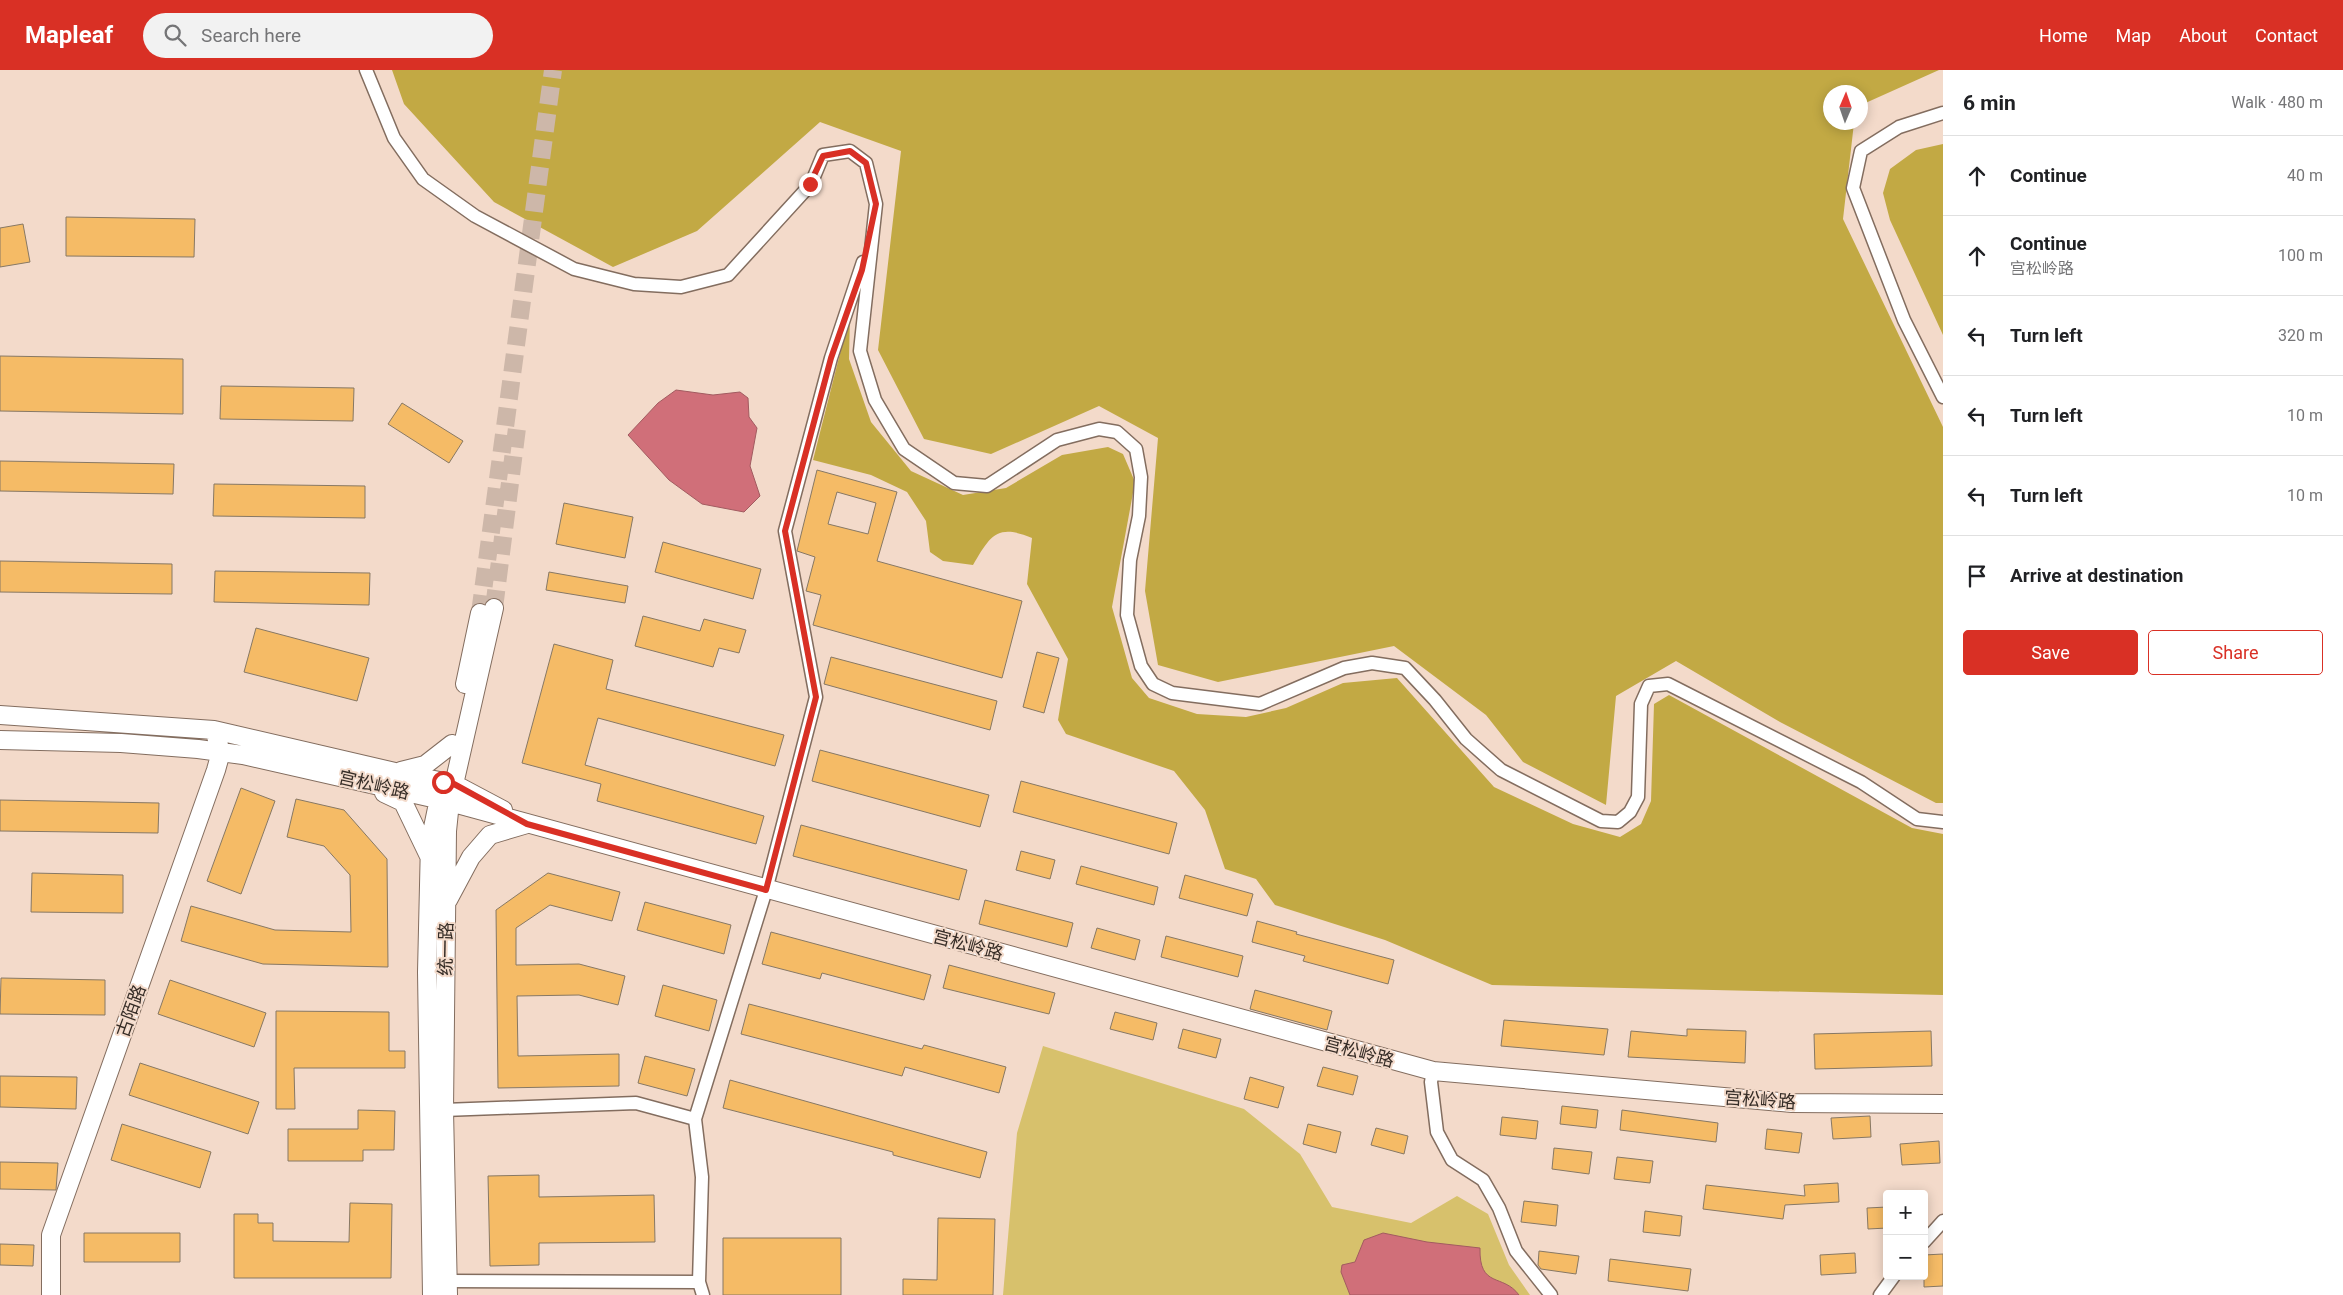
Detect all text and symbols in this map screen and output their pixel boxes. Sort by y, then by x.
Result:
search box [143,13,493,58]
text: Mapleaf [25,21,113,49]
icon: search [161,21,189,49]
text: Search here [201,24,301,47]
text: Home [2039,25,2088,46]
text: Map [2116,25,2151,46]
text: About [2179,25,2227,46]
text: Contact [2255,25,2318,46]
north arrow [1823,85,1868,130]
text: 6 min [1963,91,2016,115]
text: Walk · 480 m [2231,93,2323,112]
icon: ahead [1963,162,1991,190]
text: Continue [2010,164,2087,187]
text: 40 m [2287,166,2323,185]
route end [799,173,822,196]
text: Continue [2010,232,2087,255]
icon: ahead [1963,242,1991,270]
text: 100 m [2278,246,2323,265]
text: 宫松岭路 [2010,259,2074,278]
icon: left [1963,322,1991,350]
text: Turn left [2010,324,2083,347]
text: 320 m [2278,326,2323,345]
icon: left [1963,402,1991,430]
text: Turn left [2010,404,2083,427]
text: 10 m [2287,406,2323,425]
icon: left [1963,482,1991,510]
text: Turn left [2010,484,2083,507]
text: 10 m [2287,486,2323,505]
icon: arrive [1963,562,1991,590]
text: Arrive at destination [2010,564,2183,587]
button: Save [1963,630,2138,675]
button: Share [2148,630,2323,675]
street label: 宫松岭路 [337,766,412,803]
route start [432,771,455,794]
street label: 统一路 [435,922,456,976]
street label: 宫松岭路 [931,925,1006,964]
street label: 古陌路 [111,982,150,1040]
street label: 宫松岭路 [1322,1032,1397,1071]
street label: 宫松岭路 [1723,1087,1797,1112]
map controls [1883,1190,1928,1280]
button: + [1883,1190,1928,1235]
button: − [1883,1235,1928,1280]

